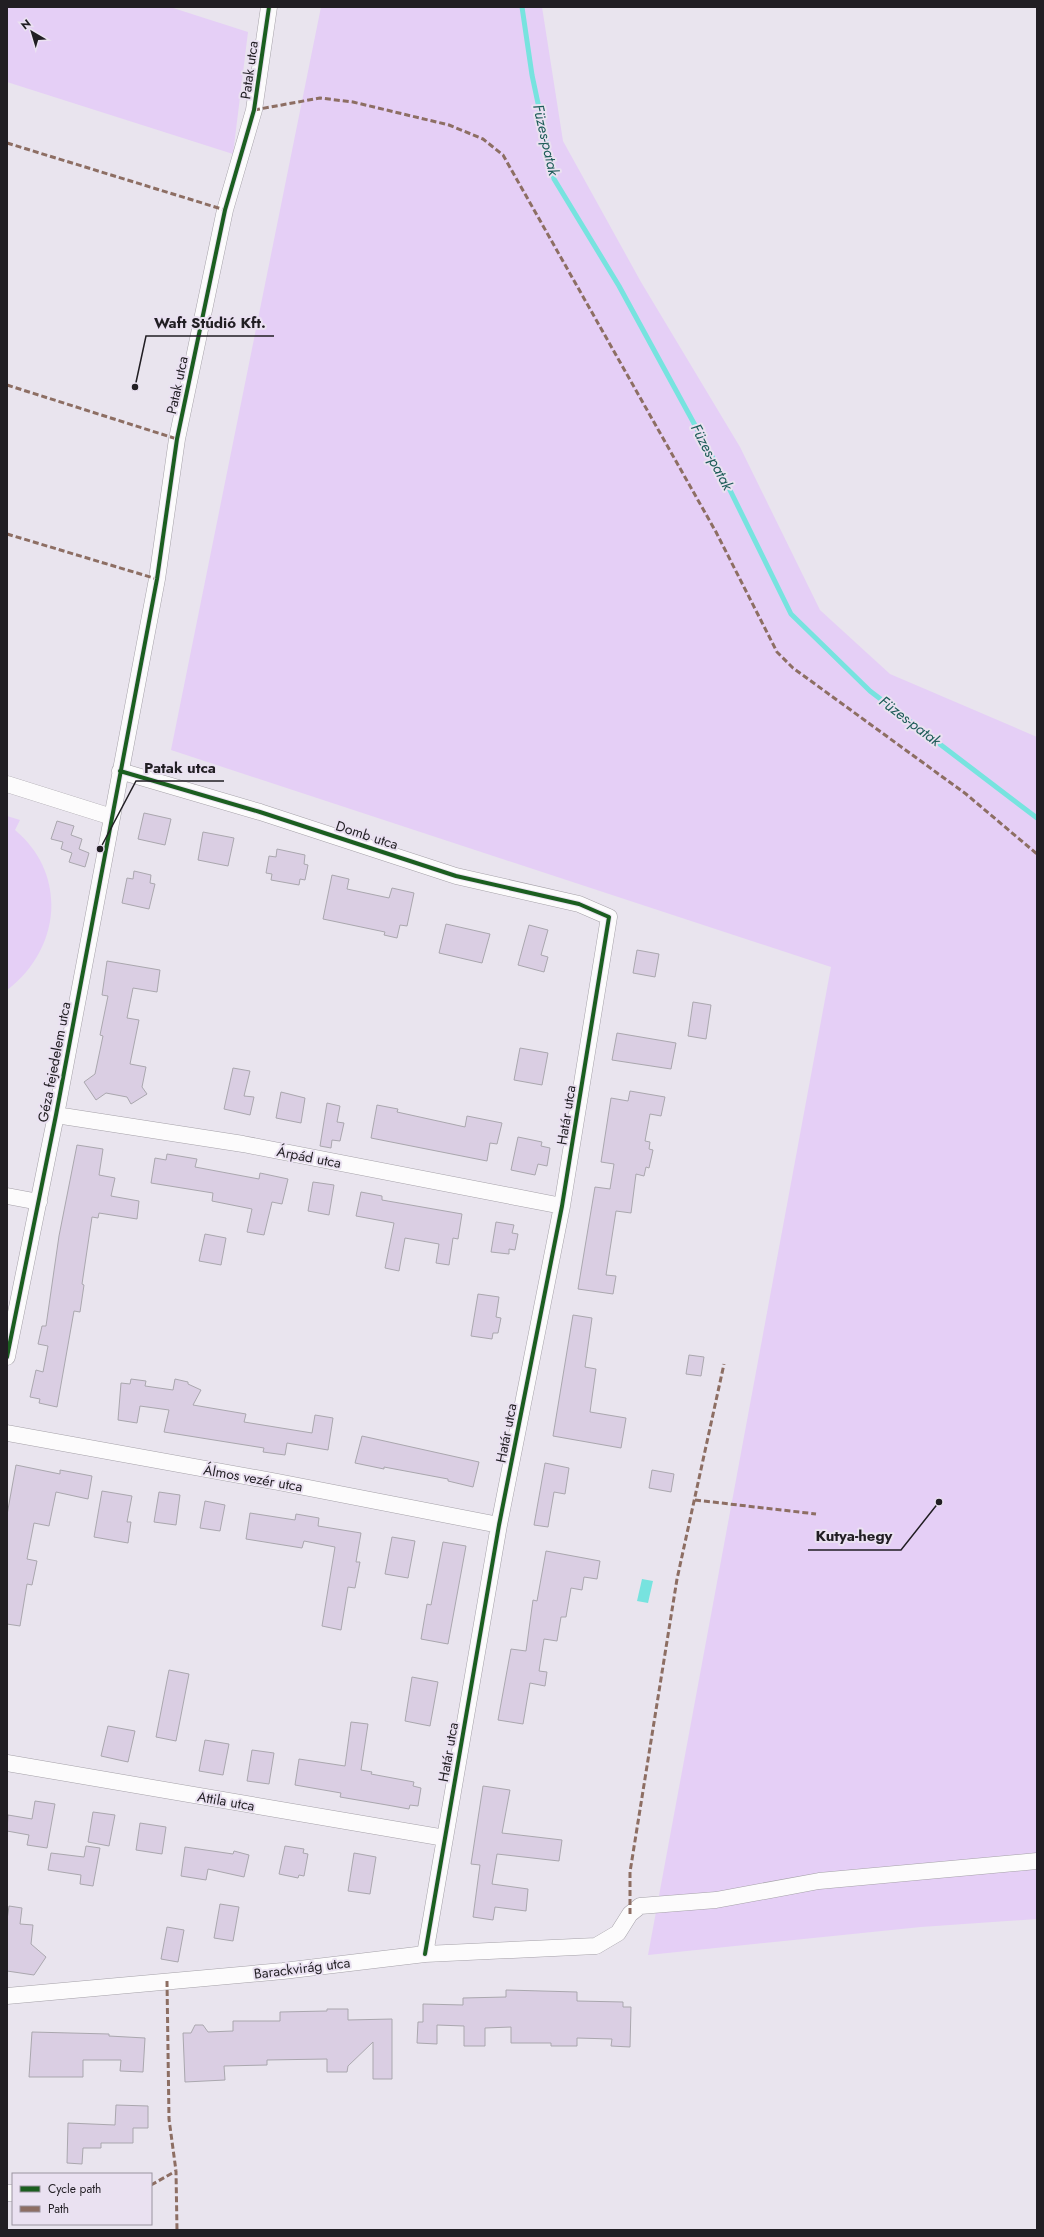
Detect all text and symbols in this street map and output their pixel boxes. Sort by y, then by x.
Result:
north arrow [12,12,52,52]
text: N [17,15,34,33]
street label: Patak utca [235,40,263,100]
water label: Füzes-patak [527,102,565,178]
callout: Waft Stúdió Kft. [146,309,274,336]
text: Waft Stúdió Kft. [154,312,266,334]
street label: Patak utca [161,354,193,416]
water label: Füzes-patak [685,420,739,495]
water label: Füzes-patak [874,690,946,752]
callout: Patak utca [136,754,224,781]
text: Patak utca [144,757,216,779]
street label: Domb utca [333,816,401,854]
street label: Géza fejedelem utca [33,1000,75,1124]
street label: Határ utca [551,1084,581,1146]
street label: Árpád utca [275,1141,343,1173]
street label: Határ utca [490,1402,522,1464]
street label: Álmos vezér utca [202,1459,304,1497]
callout: Kutya-hegy [808,1523,901,1550]
text: Kutya-hegy [816,1525,893,1547]
street label: Határ utca [433,1721,463,1783]
street label: Attila utca [196,1786,256,1816]
street label: Barackvirág utca [253,1952,351,1984]
legend [12,2173,152,2225]
text: Cycle path [48,2180,101,2198]
text: Path [48,2200,69,2218]

